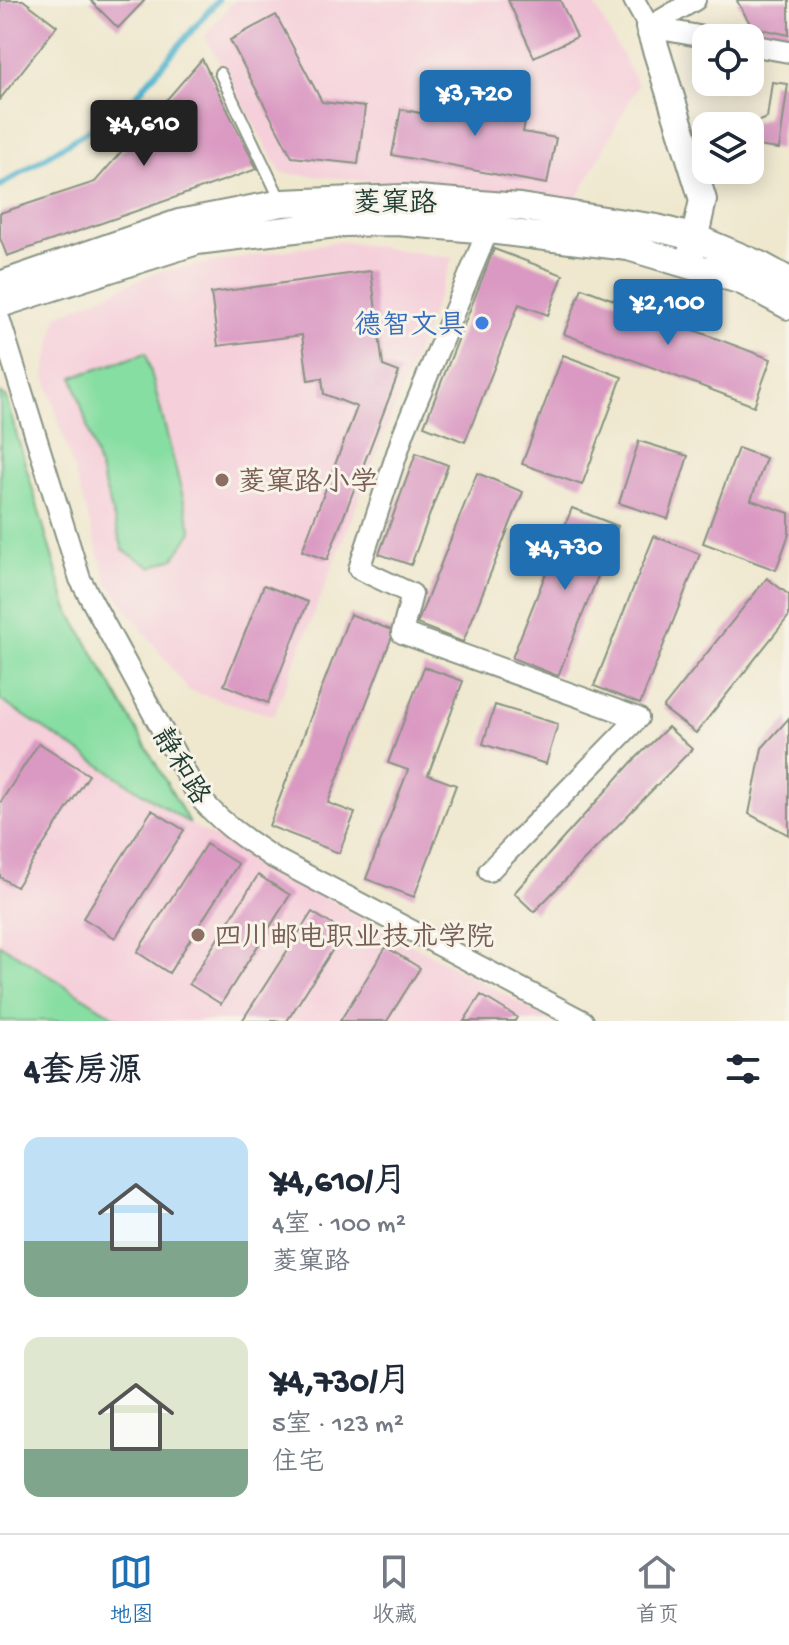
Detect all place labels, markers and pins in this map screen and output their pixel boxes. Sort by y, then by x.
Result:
pin: ¥3,720 [410,70,540,138]
pin: ¥4,610 [79,100,209,168]
pin: ¥2,100 [603,279,733,347]
place label: 德智文具 [354,310,466,344]
marker: 德智文具 [473,314,491,332]
place label: 菱窠路小学 [238,466,378,501]
marker: 菱窠路小学 [213,471,231,489]
pin: ¥4,730 [500,524,630,592]
place label: 四川邮电职业技术学院 [214,921,494,956]
marker: 四川邮电职业技术学院 [189,926,207,944]

